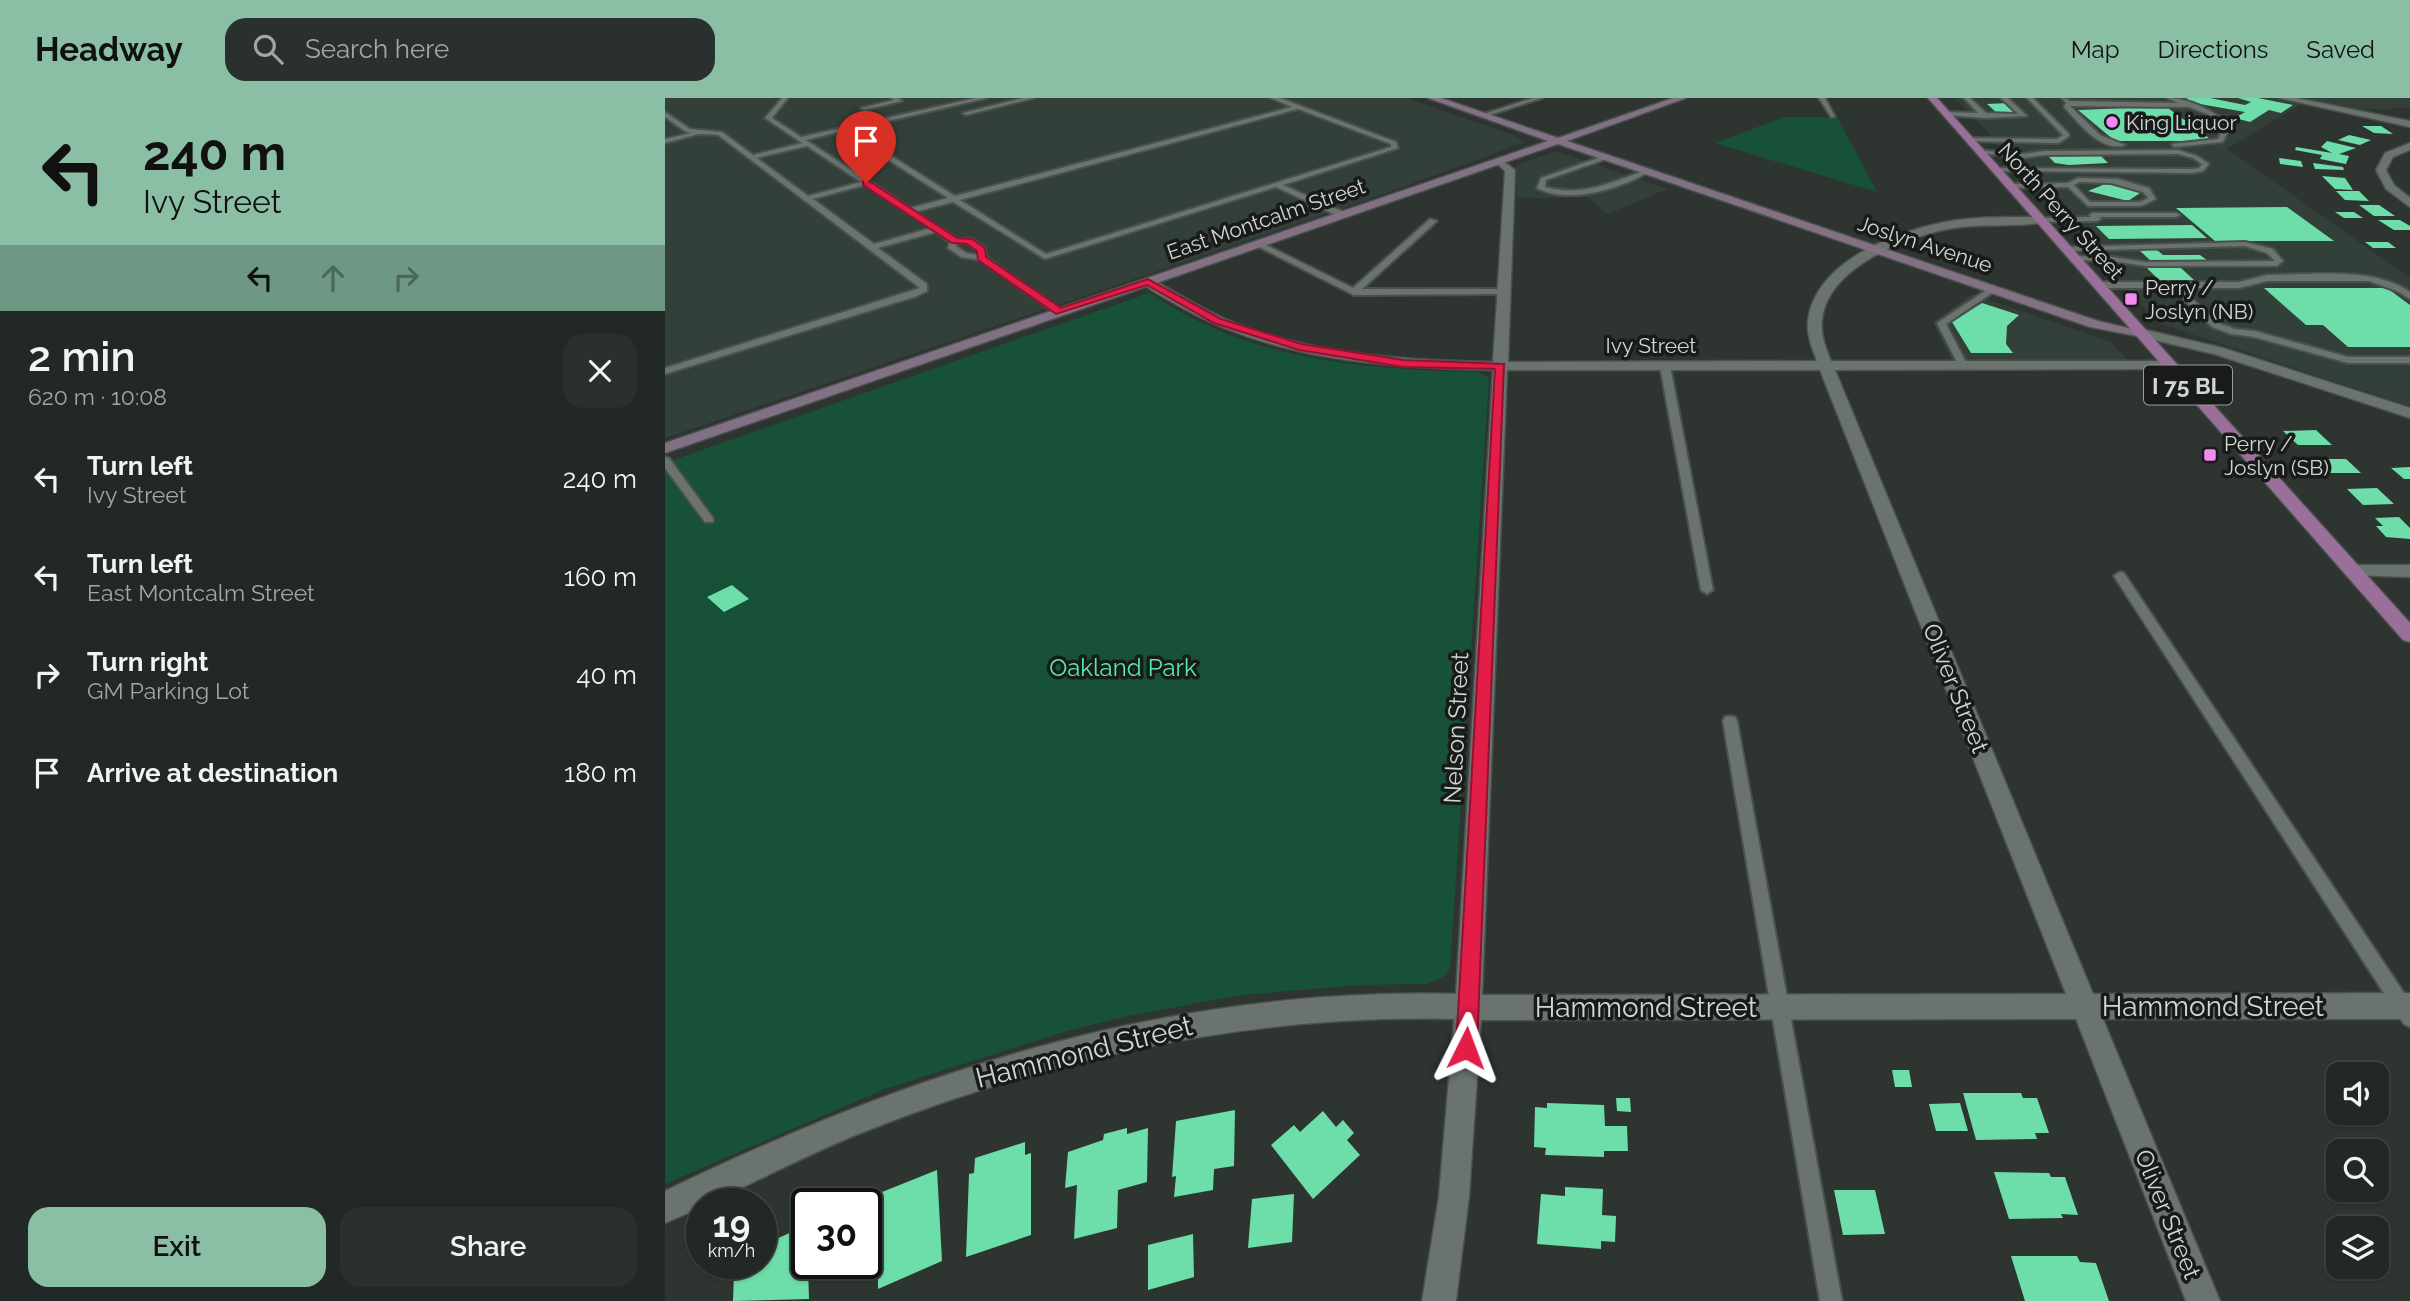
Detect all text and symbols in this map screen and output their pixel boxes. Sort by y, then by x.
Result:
search box [225,18,715,81]
text: Headway [35,30,183,69]
icon: search [249,30,287,68]
text: Search here [305,34,449,64]
text: Map [2071,35,2120,64]
text: Directions [2158,35,2268,64]
text: Saved [2306,35,2375,64]
place label: King Liquor [2126,110,2237,135]
pin [836,111,896,183]
marker: King Liquor [2104,114,2120,130]
icon: arrive [847,122,885,160]
text: 240 m [143,124,286,181]
icon: left [28,126,119,217]
street label: North Perry Street [1993,138,2129,284]
street label: East Montcalm Street [1164,173,1368,265]
text: Ivy Street [143,183,281,220]
street label: Joslyn Avenue [1855,210,1995,278]
icon: left [241,259,279,297]
icon: ahead [314,259,352,297]
icon: right [387,259,425,297]
place label: Perry / Joslyn (NB) [2145,275,2253,324]
marker: Perry / Joslyn (NB) [2123,291,2139,307]
text: 2 min [28,332,136,381]
street label: Ivy Street [1606,333,1696,358]
button: close [563,334,637,408]
road number: I 75 BL [2144,366,2232,404]
text: 620 m · 10:08 [28,383,167,410]
place label: Perry / Joslyn (SB) [2224,431,2329,480]
marker: Perry / Joslyn (SB) [2202,447,2218,463]
text: Turn left [87,451,193,481]
icon: left [28,460,66,498]
text: 240 m [563,464,637,494]
text: Ivy Street [87,481,186,508]
text: Turn left [87,549,193,579]
icon: left [28,558,66,596]
text: 160 m [564,562,637,592]
text: East Montcalm Street [87,579,315,606]
street label: Oliver Street [1917,619,1995,757]
text: Turn right [87,647,208,677]
street label: Nelson Street [1438,652,1474,804]
park label: Oakland Park [1049,653,1197,682]
icon: right [28,656,66,694]
text: 40 m [576,660,637,690]
text: GM Parking Lot [87,677,249,704]
icon: arrive [28,754,66,792]
text: Arrive at destination [87,758,338,788]
text: 180 m [564,758,637,788]
street label: Hammond Street [2102,990,2325,1023]
street label: Hammond Street [1535,991,1758,1024]
street label: Hammond Street [972,1009,1196,1095]
position arrow [1429,1011,1503,1085]
map controls [2326,1062,2389,1279]
button: sound [2326,1062,2389,1125]
button: search [2326,1139,2389,1202]
street label: Oliver Street [2129,1145,2207,1283]
speed limit sign: 30 [791,1188,882,1279]
text: 19 [713,1204,750,1245]
button: Exit [28,1207,326,1287]
button: Share [340,1207,637,1287]
button: layers [2326,1216,2389,1279]
text: km/h [708,1240,755,1261]

